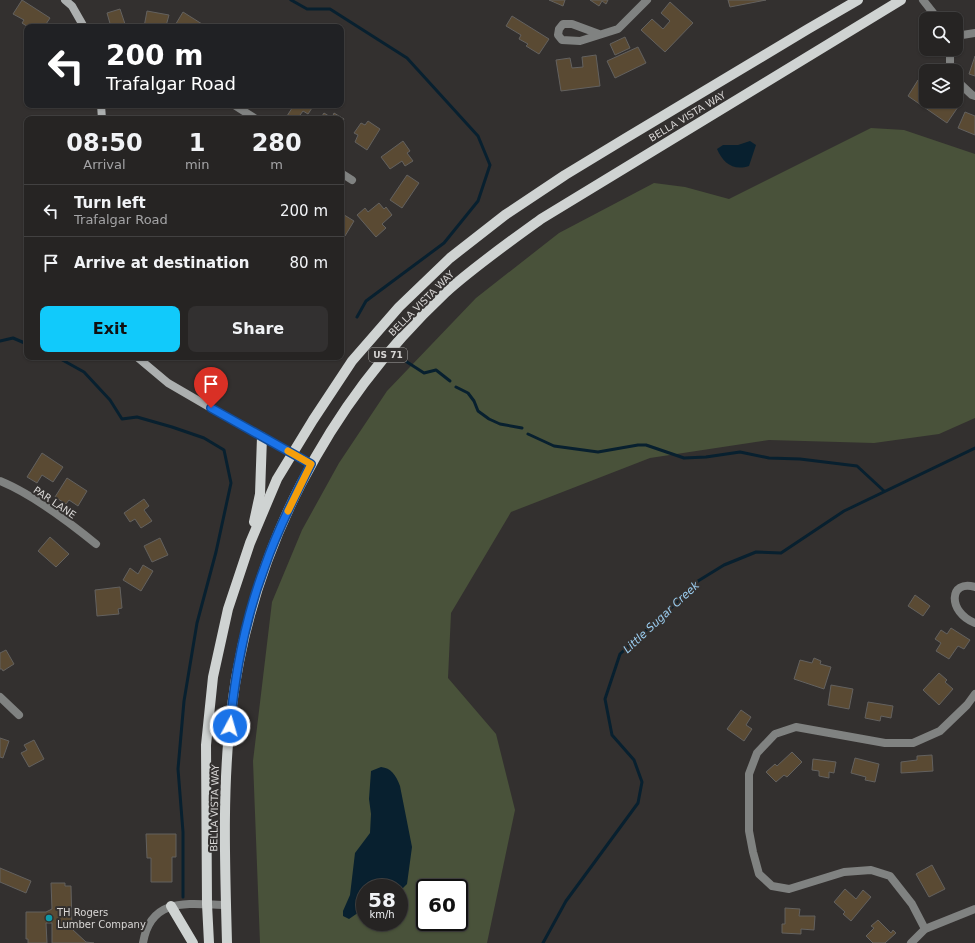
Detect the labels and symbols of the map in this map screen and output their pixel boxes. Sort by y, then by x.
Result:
street label: BELLA VISTA WAY [647,89,728,144]
street label: BELLA VISTA WAY [387,268,457,338]
road number: US 71 [369,348,407,362]
pin [194,367,228,408]
street label: PAR LANE [31,484,78,521]
water label: Little Sugar Creek [621,578,702,656]
position arrow [209,705,251,747]
street label: BELLA VISTA WAY [208,763,221,852]
speed limit sign: 60 [416,879,468,931]
place label: TH Rogers Lumber Company [56,907,146,930]
marker: TH Rogers Lumber Company [44,913,54,923]

